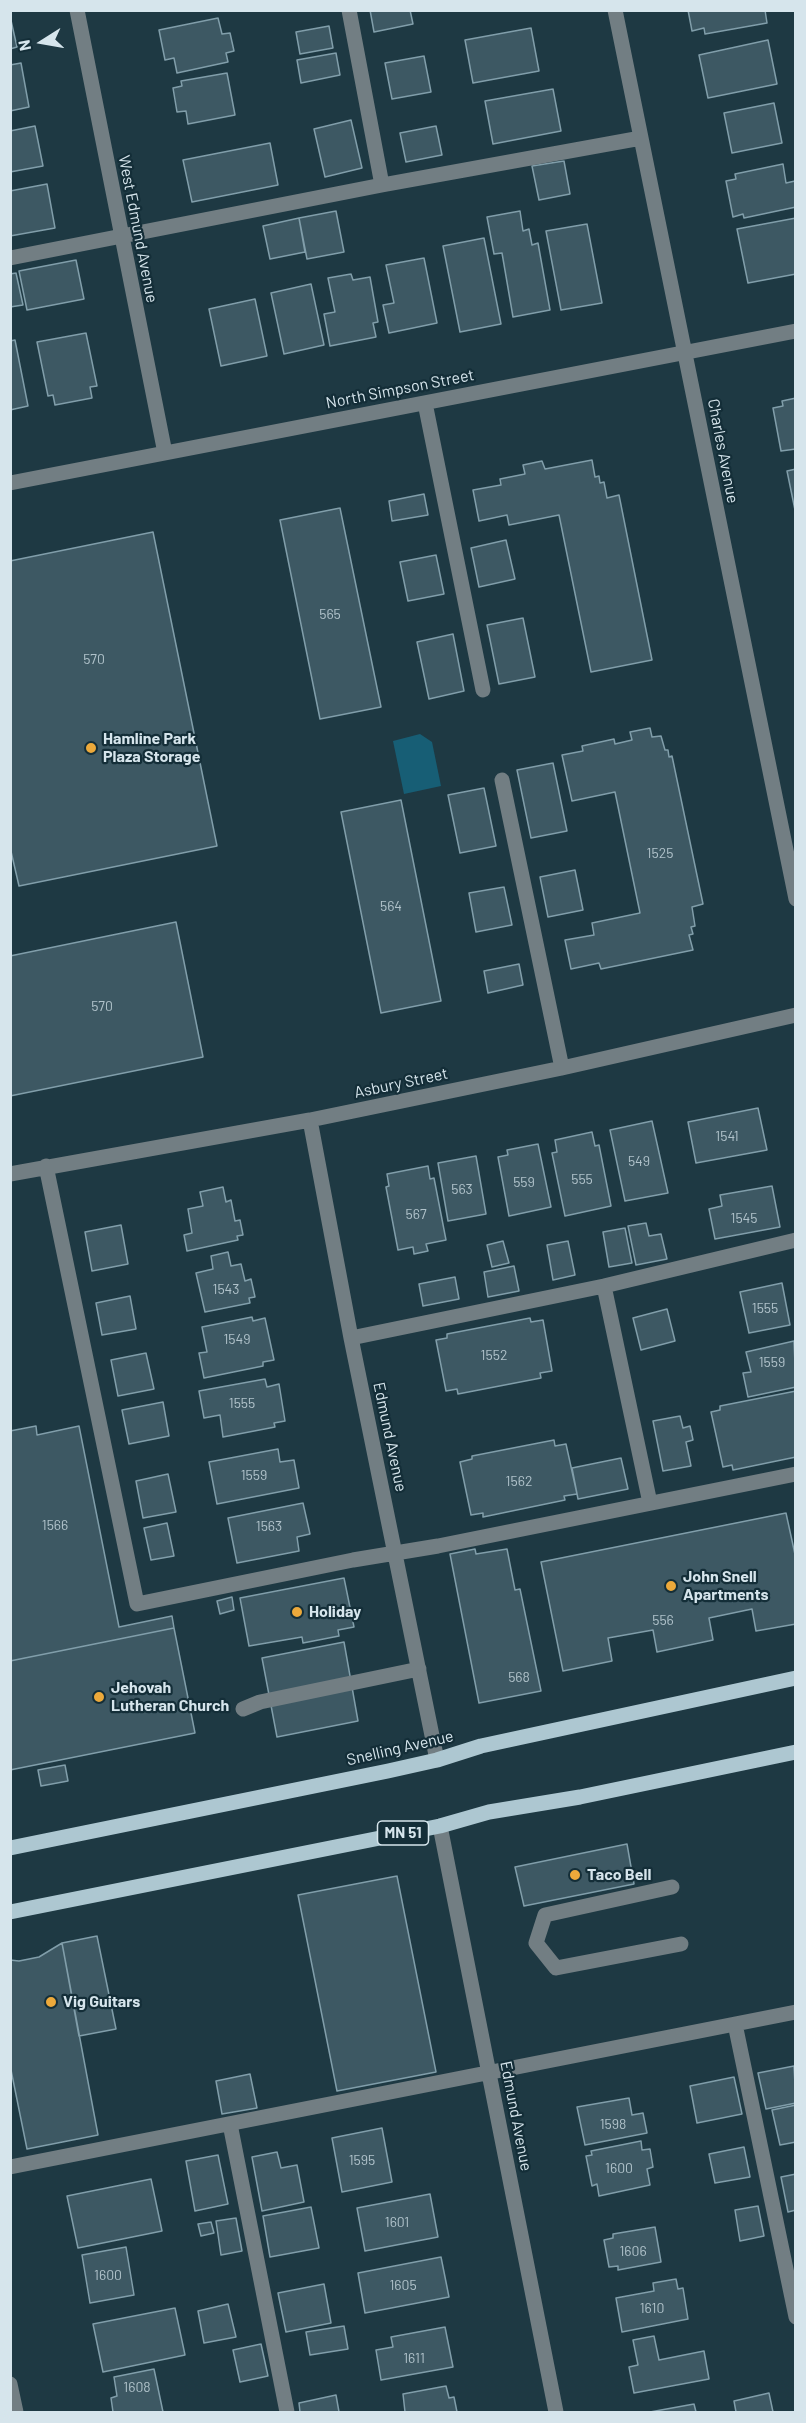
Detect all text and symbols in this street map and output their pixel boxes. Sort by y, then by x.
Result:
north arrow [12,12,72,72]
text: N [14,39,34,53]
street label: West Edmund Avenue [114,154,162,304]
street label: North Simpson Street [324,365,476,413]
street label: Charles Avenue [703,397,743,505]
house number: 565 [319,606,341,622]
house number: 570 [83,651,105,667]
place label: Hamline Park Plaza Storage [103,729,200,767]
marker: Hamline Park Plaza Storage [84,741,98,755]
house number: 1525 [647,845,673,861]
house number: 564 [380,898,402,914]
house number: 570 [91,998,113,1014]
street label: Asbury Street [352,1064,450,1102]
house number: 1541 [715,1128,739,1144]
house number: 549 [628,1153,650,1169]
house number: 555 [571,1171,593,1187]
house number: 559 [513,1174,535,1190]
house number: 563 [451,1181,473,1197]
house number: 567 [405,1206,427,1222]
house number: 1545 [730,1210,758,1226]
house number: 1543 [212,1281,240,1297]
house number: 1555 [752,1300,778,1316]
house number: 1549 [223,1331,251,1347]
house number: 1552 [481,1347,507,1363]
house number: 1559 [759,1354,785,1370]
street label: Edmund Avenue [369,1380,411,1494]
house number: 1555 [229,1395,255,1411]
house number: 1559 [241,1467,267,1483]
house number: 1562 [506,1473,532,1489]
house number: 1566 [42,1517,68,1533]
house number: 1563 [256,1518,282,1534]
place label: John Snell Apartments [683,1567,768,1605]
marker: John Snell Apartments [664,1579,678,1593]
place label: Holiday [309,1602,361,1622]
marker: Holiday [290,1605,304,1619]
house number: 556 [652,1612,674,1628]
house number: 568 [508,1669,530,1685]
place label: Jehovah Lutheran Church [111,1678,229,1716]
marker: Jehovah Lutheran Church [92,1690,106,1704]
street label: Snelling Avenue [345,1726,455,1770]
road number: MN 51 [378,1821,428,1845]
place label: Taco Bell [587,1865,651,1885]
marker: Taco Bell [568,1868,582,1882]
place label: Vig Guitars [63,1992,140,2012]
marker: Vig Guitars [44,1995,58,2009]
street label: Edmund Avenue [496,2059,536,2173]
house number: 1598 [600,2116,626,2132]
house number: 1595 [349,2152,375,2168]
house number: 1600 [605,2160,633,2176]
house number: 1601 [385,2214,409,2230]
house number: 1606 [619,2243,647,2259]
house number: 1600 [94,2267,122,2283]
house number: 1605 [389,2277,417,2293]
house number: 1610 [640,2300,664,2316]
house number: 1611 [403,2350,425,2366]
house number: 1608 [123,2379,151,2395]

